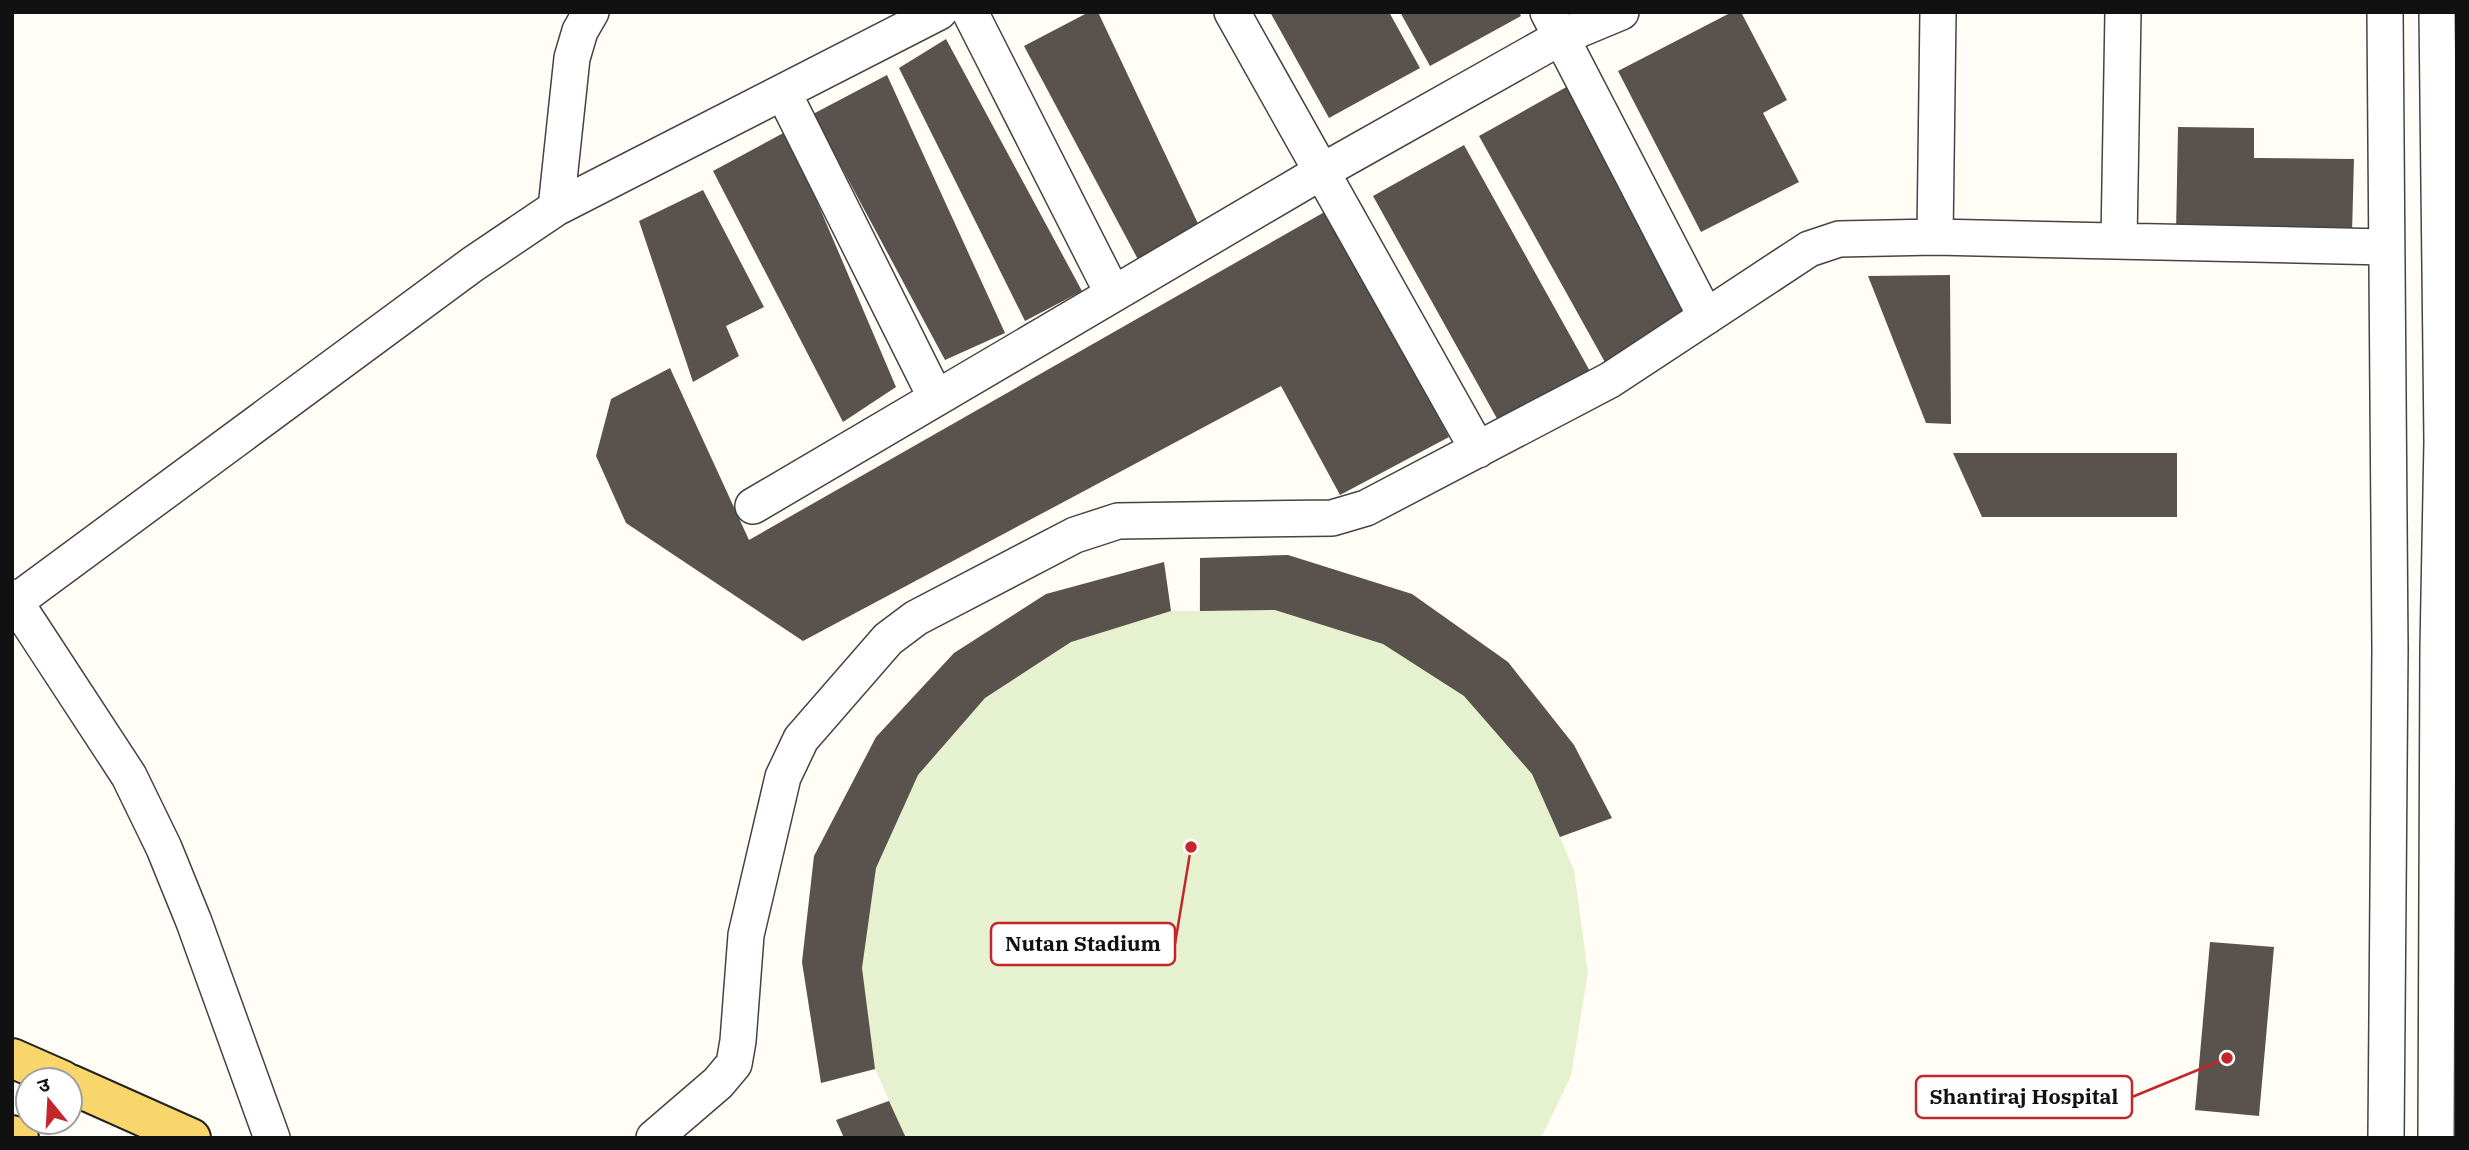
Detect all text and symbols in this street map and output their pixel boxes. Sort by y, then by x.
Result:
callout: Nutan Stadium [991,923,1175,965]
text: Nutan Stadium [1005,929,1161,957]
north arrow [14,1066,84,1136]
text: उ [35,1071,54,1098]
callout: Shantiraj Hospital [1916,1076,2132,1118]
text: Shantiraj Hospital [1930,1082,2119,1110]

